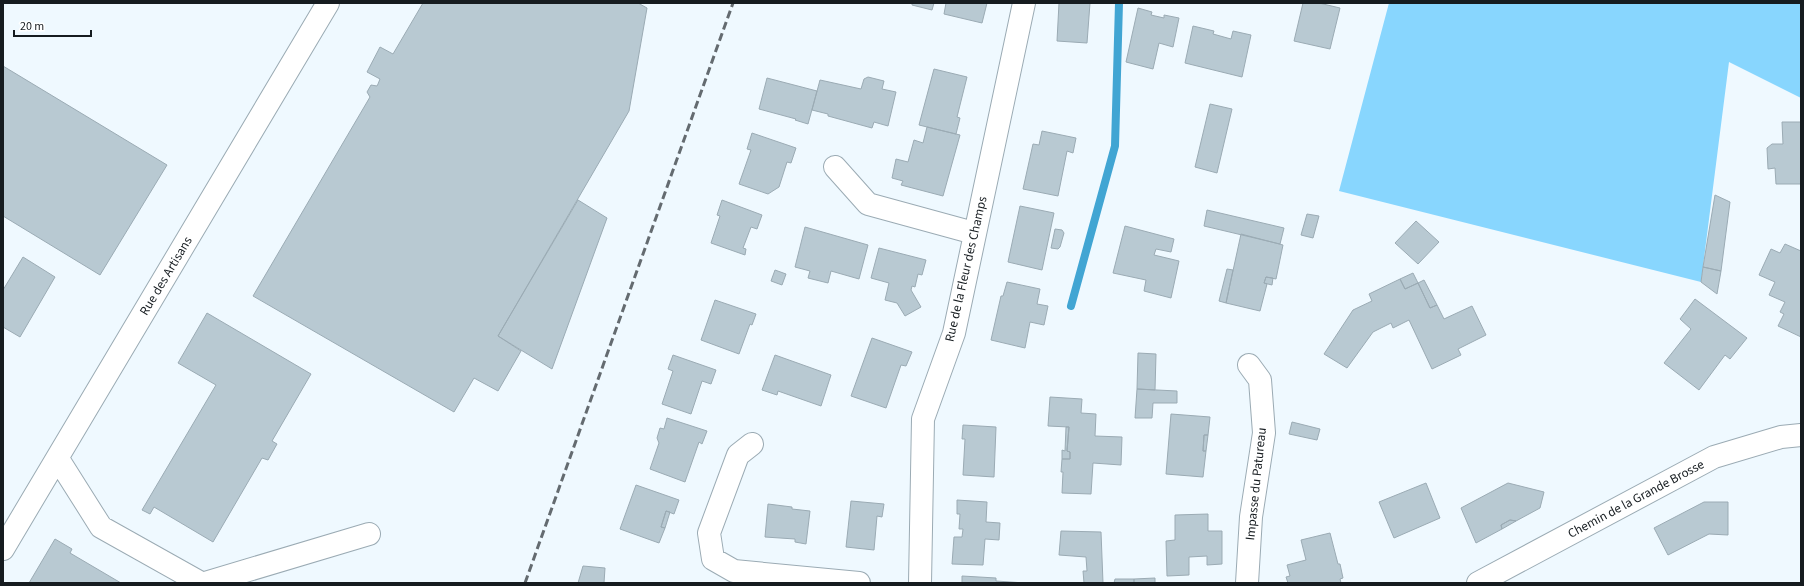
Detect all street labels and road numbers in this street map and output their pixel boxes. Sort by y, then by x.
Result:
street label: Rue de la Fleur des Champs [940,194,992,344]
street label: Rue des Artisans [135,233,197,319]
street label: Impasse du Patureau [1241,427,1271,541]
street label: Chemin de la Grande Brosse [1565,455,1707,543]

